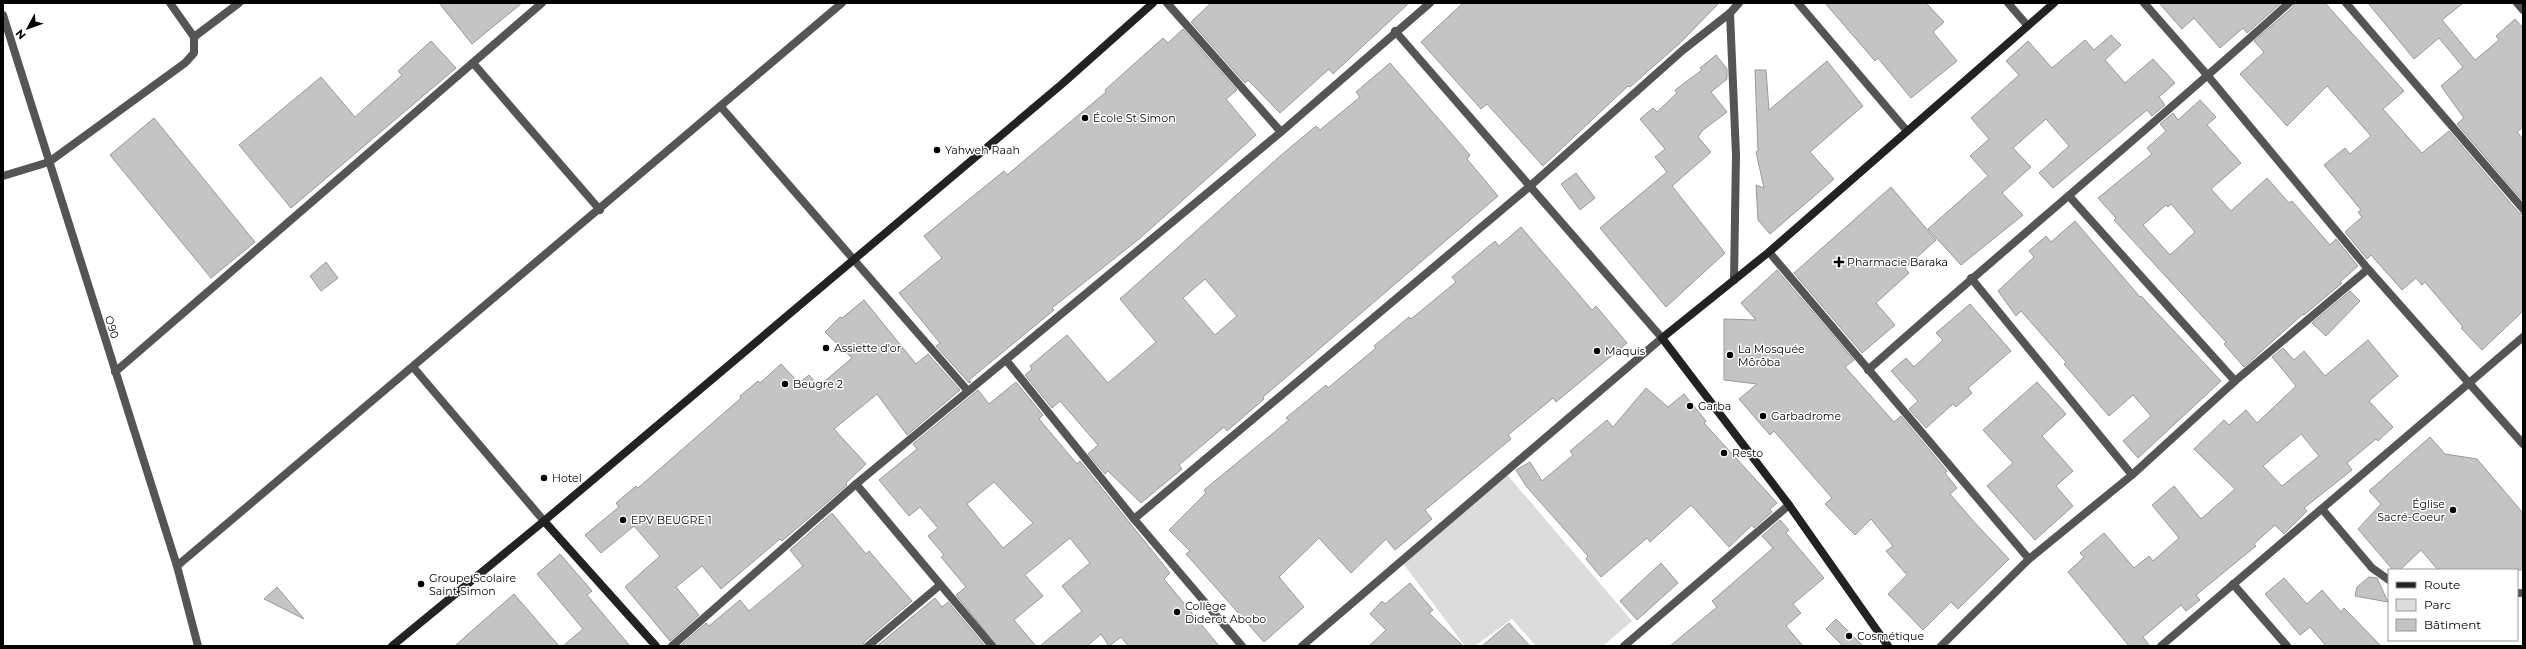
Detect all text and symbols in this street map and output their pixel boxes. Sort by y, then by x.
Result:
north arrow [8,8,48,48]
text: N [12,27,29,43]
place label: École St Simon [1093,111,1176,125]
marker: École St Simon [1080,113,1090,123]
place label: Yahweh Raah [945,143,1020,157]
marker: Yahweh Raah [932,145,942,155]
place label: Pharmacie Baraka [1847,255,1948,269]
marker: Pharmacie Baraka [1834,257,1844,267]
street label: O90 [102,314,122,340]
place label: Assiette d'or [834,341,901,355]
place label: La Mosquée Môrôba [1738,342,1805,369]
marker: Assiette d'or [821,343,831,353]
place label: Maquis [1605,344,1646,358]
marker: Maquis [1592,346,1602,356]
marker: La Mosquée Môrôba [1725,350,1735,360]
place label: Beugre 2 [793,377,843,391]
marker: Beugre 2 [780,379,790,389]
place label: Garba [1698,399,1731,413]
marker: Garba [1685,401,1695,411]
place label: Garbadrome [1771,409,1842,423]
marker: Garbadrome [1758,411,1768,421]
place label: Resto [1732,446,1763,460]
marker: Resto [1719,448,1729,458]
place label: Hotel [552,471,582,485]
marker: Hotel [539,473,549,483]
place label: Église Sacré-Coeur [2377,497,2445,524]
marker: Église Sacré-Coeur [2448,505,2458,515]
place label: EPV BEUGRE 1 [631,513,712,527]
marker: EPV BEUGRE 1 [618,515,628,525]
legend [2388,569,2518,641]
place label: Groupe Scolaire Saint Simon [429,571,516,598]
text: Route [2424,577,2460,592]
marker: Groupe Scolaire Saint Simon [416,579,426,589]
text: Parc [2424,597,2451,612]
place label: Collège Diderot Abobo [1185,599,1266,626]
marker: Collège Diderot Abobo [1172,607,1182,617]
text: Bâtiment [2424,617,2481,632]
place label: Cosmétique [1857,629,1924,643]
marker: Cosmétique [1844,631,1854,641]

